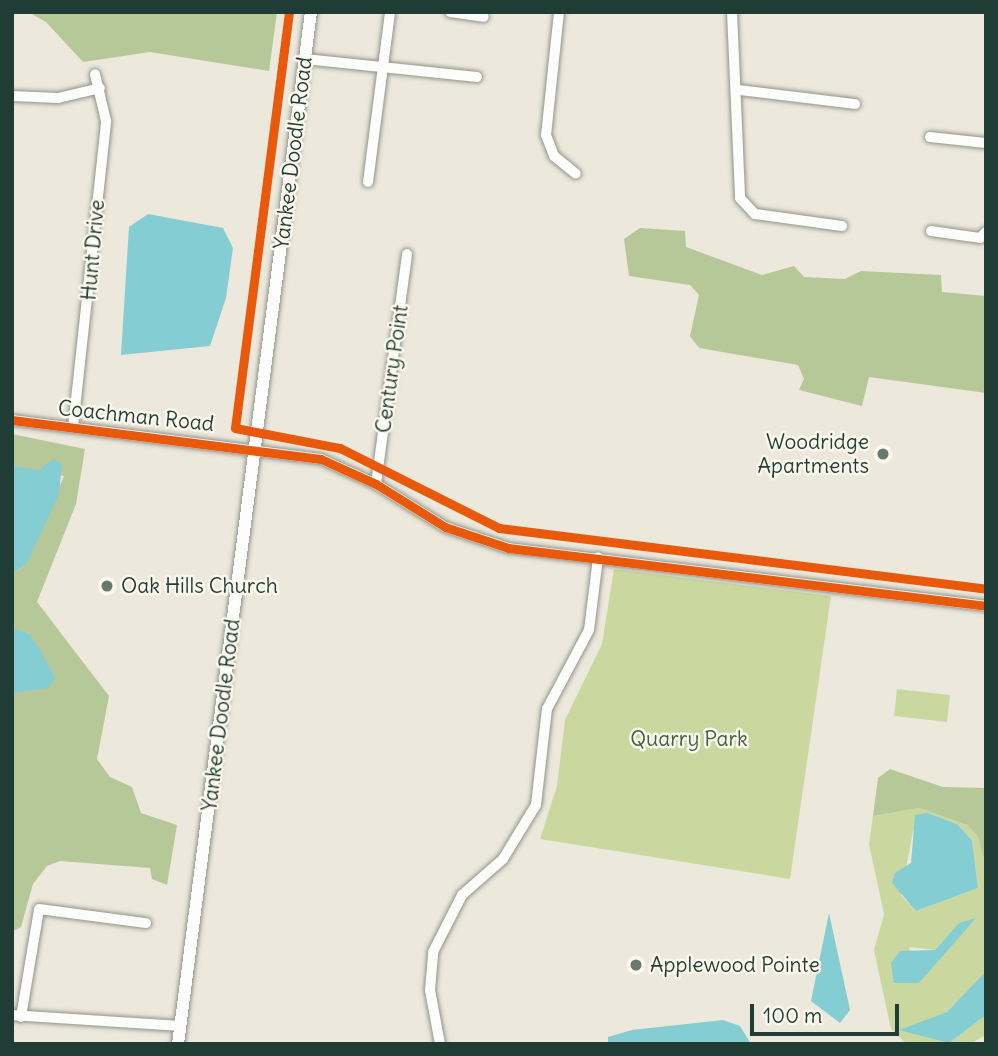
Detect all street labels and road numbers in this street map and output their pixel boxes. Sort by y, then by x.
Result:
street label: Yankee Doodle Road [269,55,317,251]
street label: Hunt Drive [76,199,110,301]
street label: Century Point [371,303,413,435]
street label: Coachman Road [57,395,215,437]
street label: Yankee Doodle Road [197,617,245,813]

